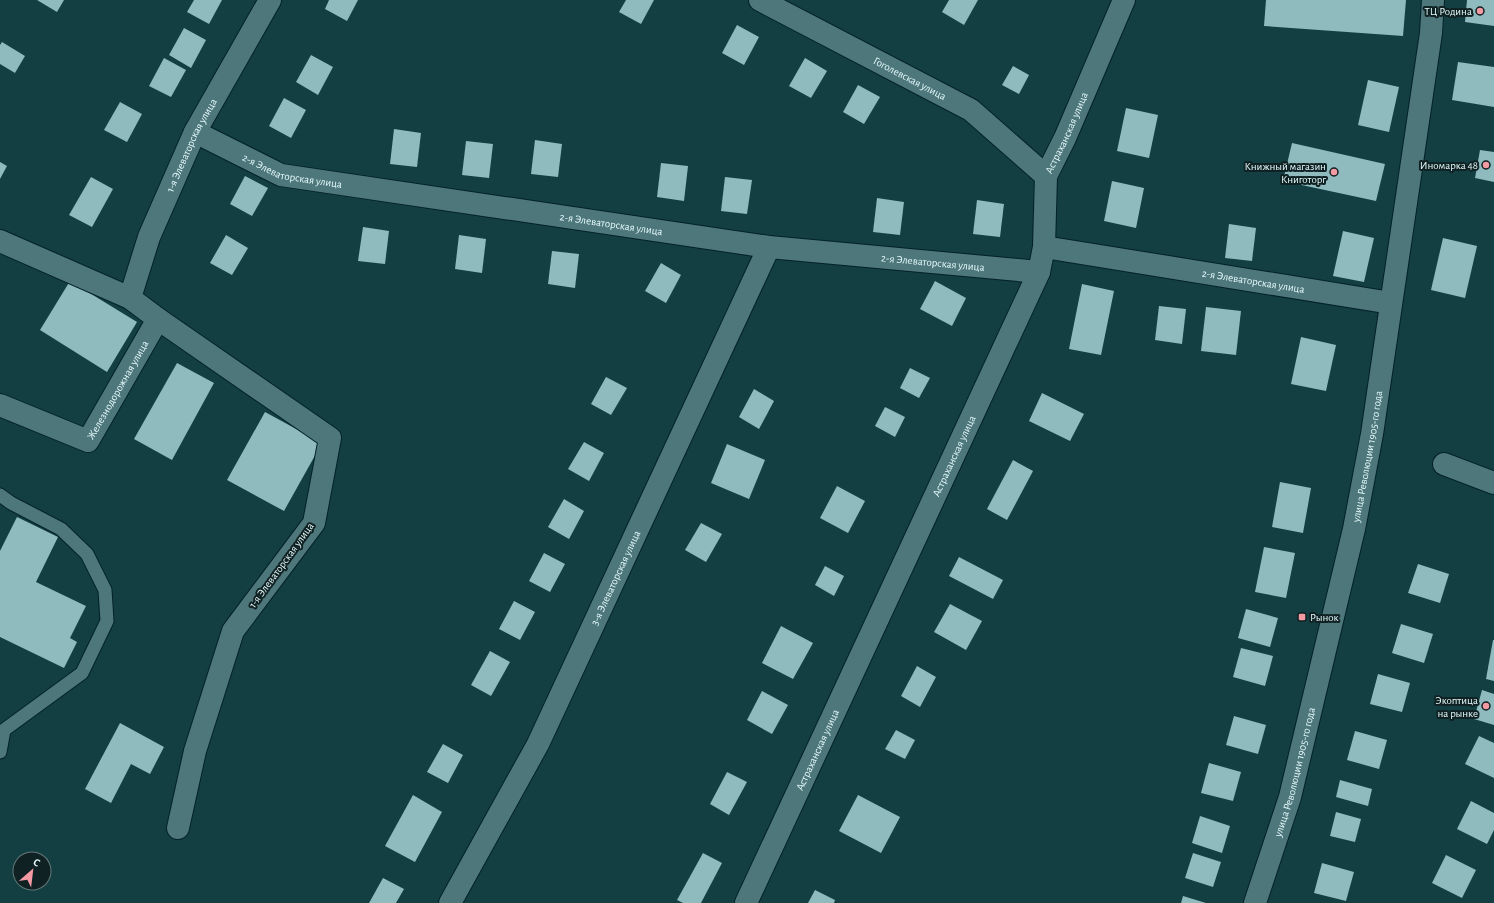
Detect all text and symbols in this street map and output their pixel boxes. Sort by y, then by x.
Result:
place label: ТЦ Родина [1425,6,1472,17]
marker: ТЦ Родина [1475,6,1485,16]
street label: Гоголевская улица [871,55,948,102]
street label: Астраханская улица [1043,91,1090,175]
street label: 1-я Элеваторская улица [164,97,219,194]
street label: 2-я Элеваторская улица [241,152,343,190]
place label: Иномарка 48 [1420,160,1478,171]
marker: Иномарка 48 [1481,160,1491,170]
place label: Книжный магазин Книготорг [1245,161,1326,185]
marker: Книжный магазин Книготорг [1329,167,1339,177]
street label: 2-я Элеваторская улица [559,211,663,237]
street label: 2-я Элеваторская улица [881,252,985,273]
street label: 2-я Элеваторская улица [1201,268,1305,295]
street label: Железнодорожная улица [85,339,150,442]
street label: улица Революции 1905-го года [1350,390,1384,524]
street label: Астраханская улица [931,414,978,498]
street label: 1-я Элеваторская улица [247,521,316,610]
street label: 3-я Элеваторская улица [589,529,642,627]
marker: Рынок [1297,612,1307,622]
place label: Рынок [1310,612,1339,623]
place label: Экоптица на рынке [1435,695,1478,719]
marker: Экоптица на рынке [1481,701,1491,711]
street label: улица Революции 1905-го года [1272,706,1317,839]
street label: Астраханская улица [794,708,841,792]
north arrow [12,851,52,891]
text: С [31,856,42,869]

